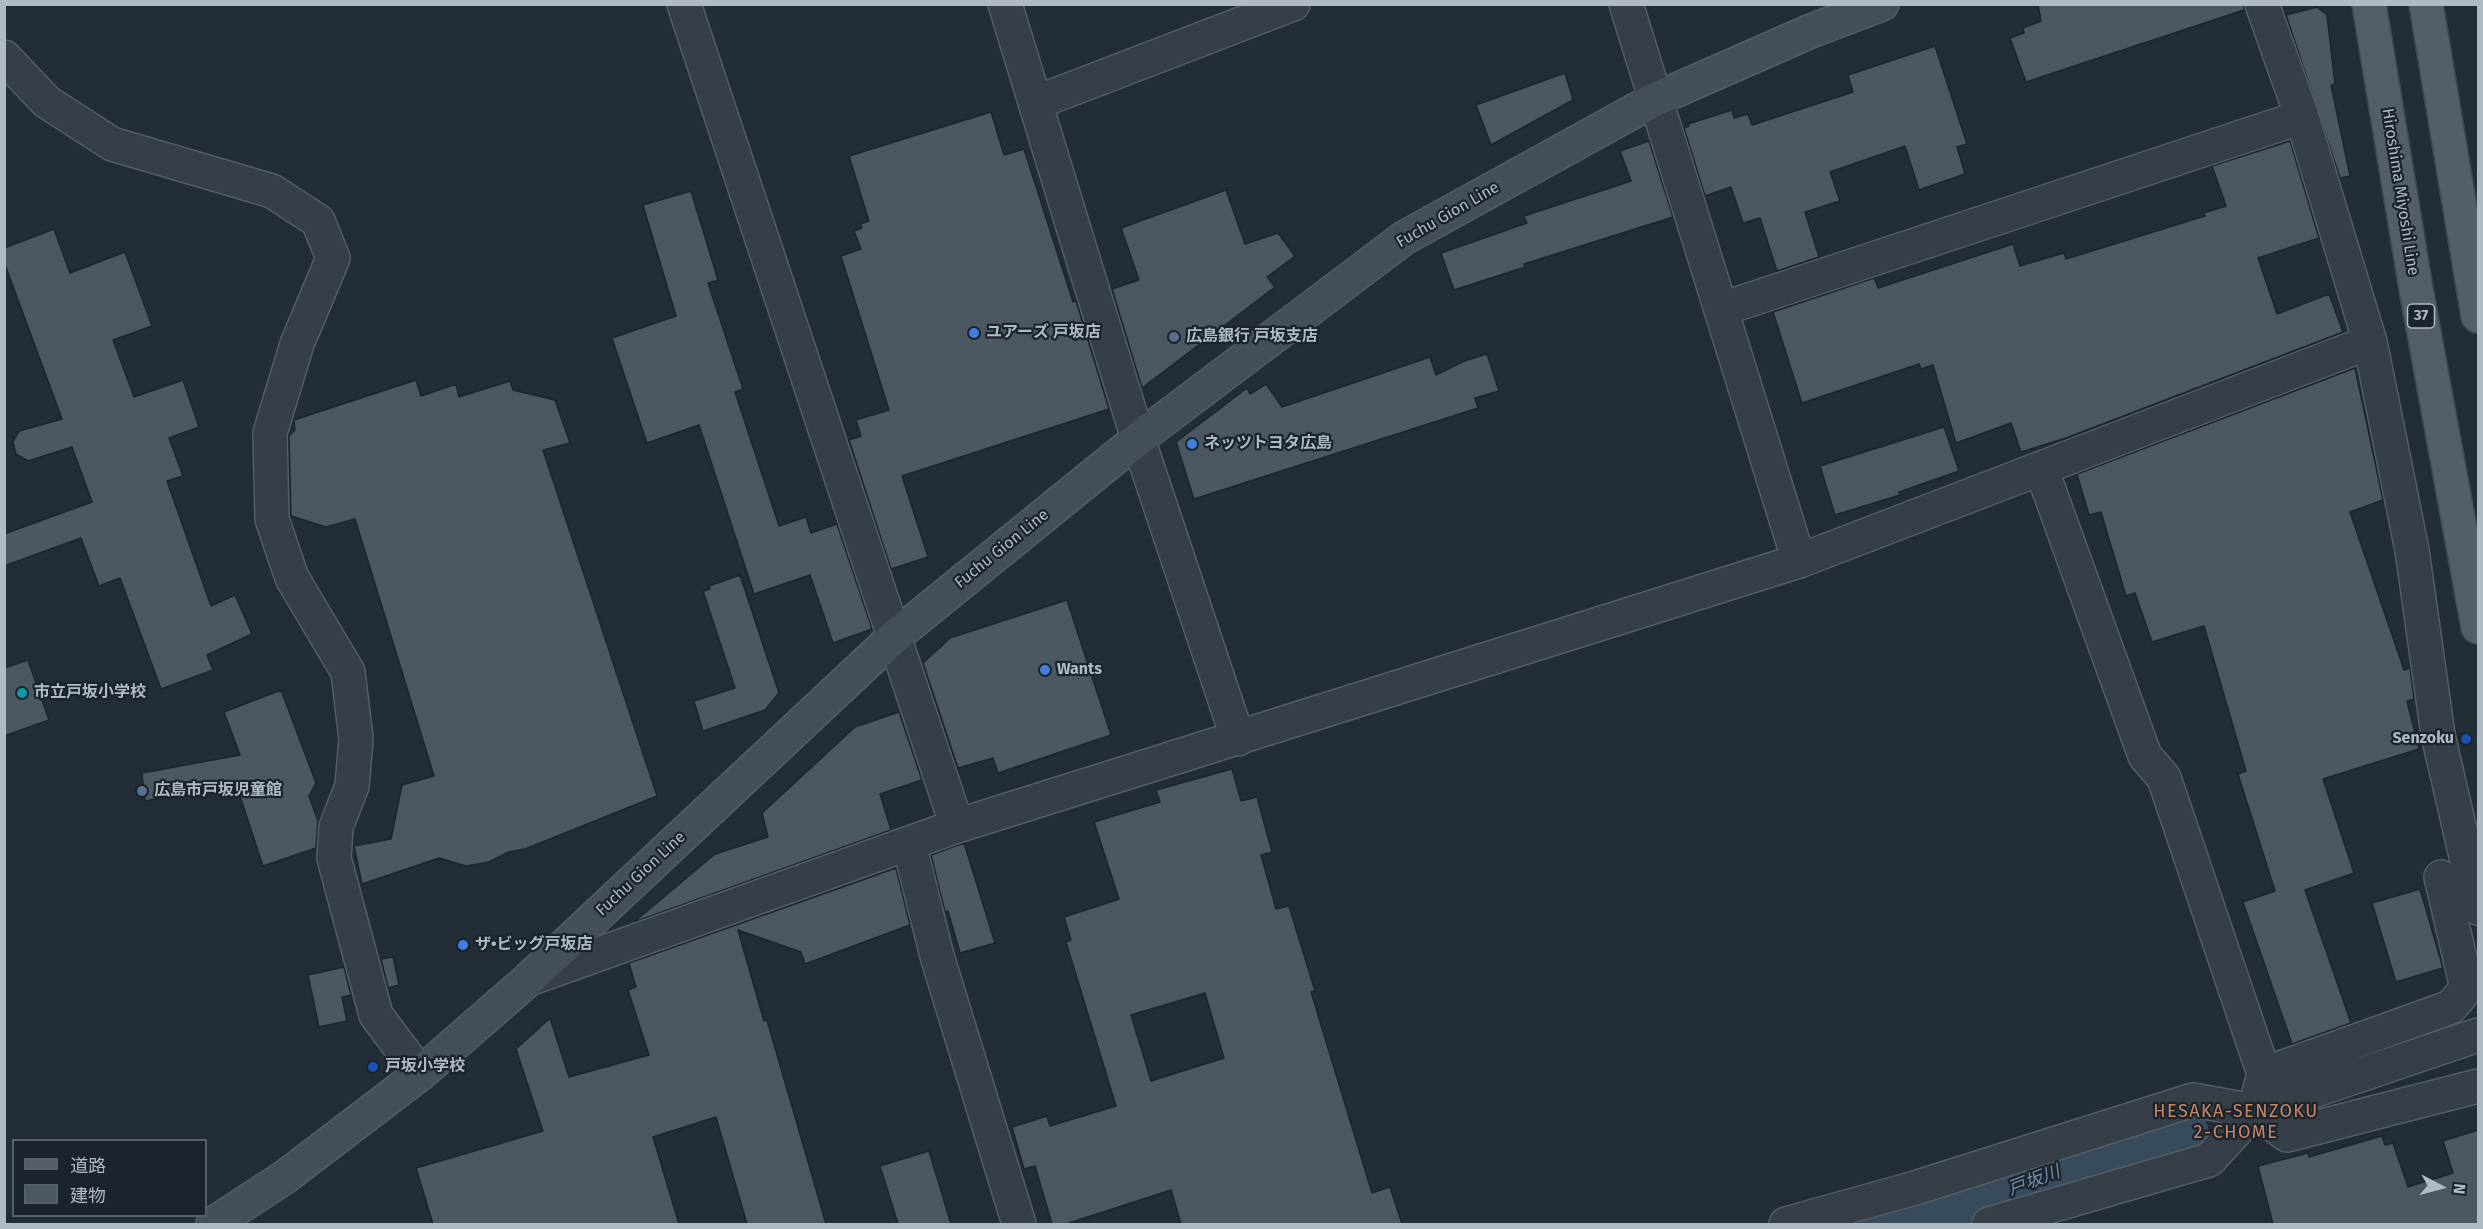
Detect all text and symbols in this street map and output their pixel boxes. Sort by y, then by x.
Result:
street label: Hiroshima Miyoshi Line [2377,107,2423,277]
street label: Fuchu Gion Line [1393,178,1503,252]
road number: 37 [2408,304,2434,328]
place label: ユアーズ 戸坂店 [986,323,1101,343]
marker: ユアーズ 戸坂店 [967,326,981,340]
place label: 広島銀行 戸坂支店 [1186,327,1318,347]
marker: 広島銀行 戸坂支店 [1167,330,1181,344]
place label: ネッツトヨタ広島 [1204,434,1332,454]
marker: ネッツトヨタ広島 [1185,437,1199,451]
street label: Fuchu Gion Line [951,505,1053,593]
place label: Wants [1057,660,1102,680]
marker: Wants [1038,663,1052,677]
place label: 市立戸坂小学校 [34,683,146,703]
marker: 市立戸坂小学校 [15,686,29,700]
place label: Senzoku [2392,729,2454,749]
marker: Senzoku [2459,732,2473,746]
place label: 広島市戸坂児童館 [154,781,282,801]
marker: 広島市戸坂児童館 [135,784,149,798]
street label: Fuchu Gion Line [592,828,690,920]
place label: ザ•ビッグ戸坂店 [475,935,593,955]
marker: ザ•ビッグ戸坂店 [456,938,470,952]
place label: 戸坂小学校 [385,1057,465,1077]
marker: 戸坂小学校 [366,1060,380,1074]
district label: HESAKA-SENZOKU 2-CHOME [2153,1101,2319,1144]
legend [12,1139,207,1217]
text: 道路 [70,1155,106,1177]
north arrow [2411,1157,2471,1217]
water label: 戸坂川 [2005,1161,2063,1201]
text: N [2449,1183,2469,1195]
text: 建物 [70,1185,106,1207]

